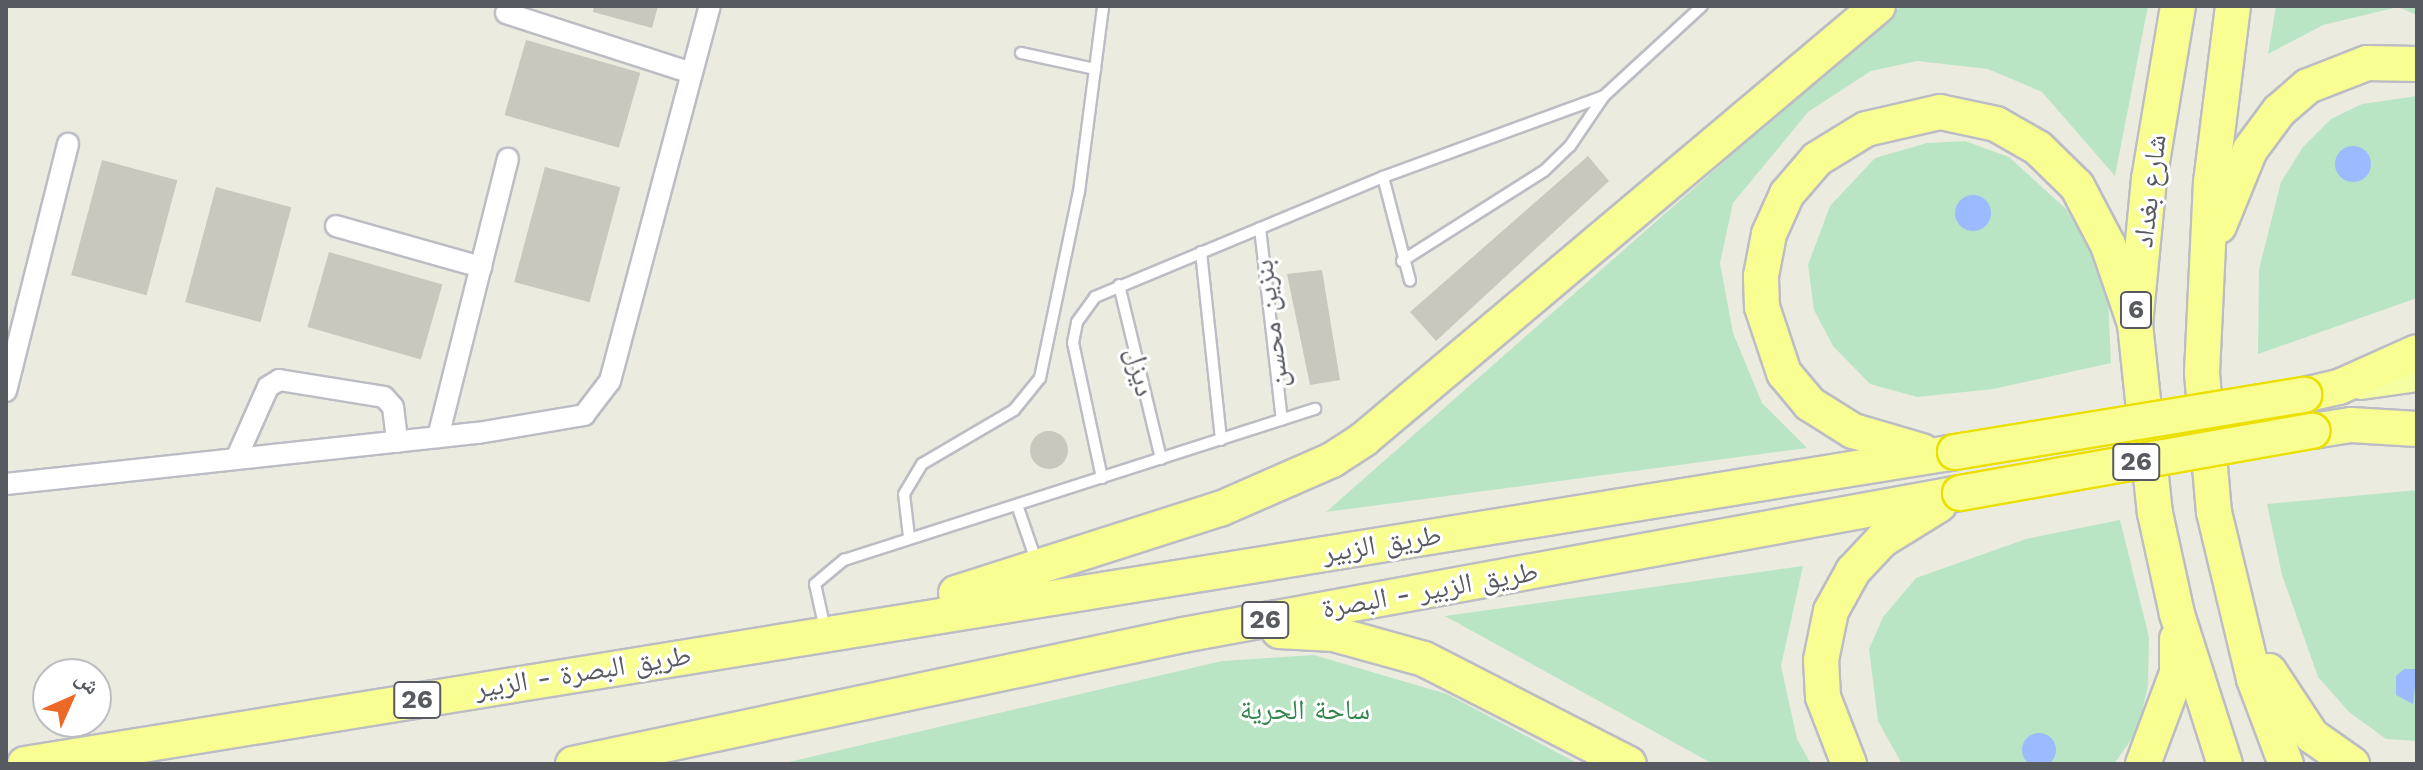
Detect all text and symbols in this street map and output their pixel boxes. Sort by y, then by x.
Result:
street label: شارع بغداد [2126,133,2174,249]
street label: بنزين محسن [1246,258,1296,390]
road number: 6 [2118,288,2154,332]
street label: ديزل [1118,344,1162,400]
road number: 26 [2112,440,2160,484]
street label: طريق الزبير [1320,518,1444,570]
street label: طريق الزبير - البصرة [1319,554,1541,626]
road number: 26 [1241,598,1289,642]
street label: طريق البصرة - الزبير [472,638,694,706]
north arrow [32,658,112,738]
text: ش [71,665,105,699]
road number: 26 [393,678,441,722]
park label: ساحة الحرية [1240,693,1370,727]

